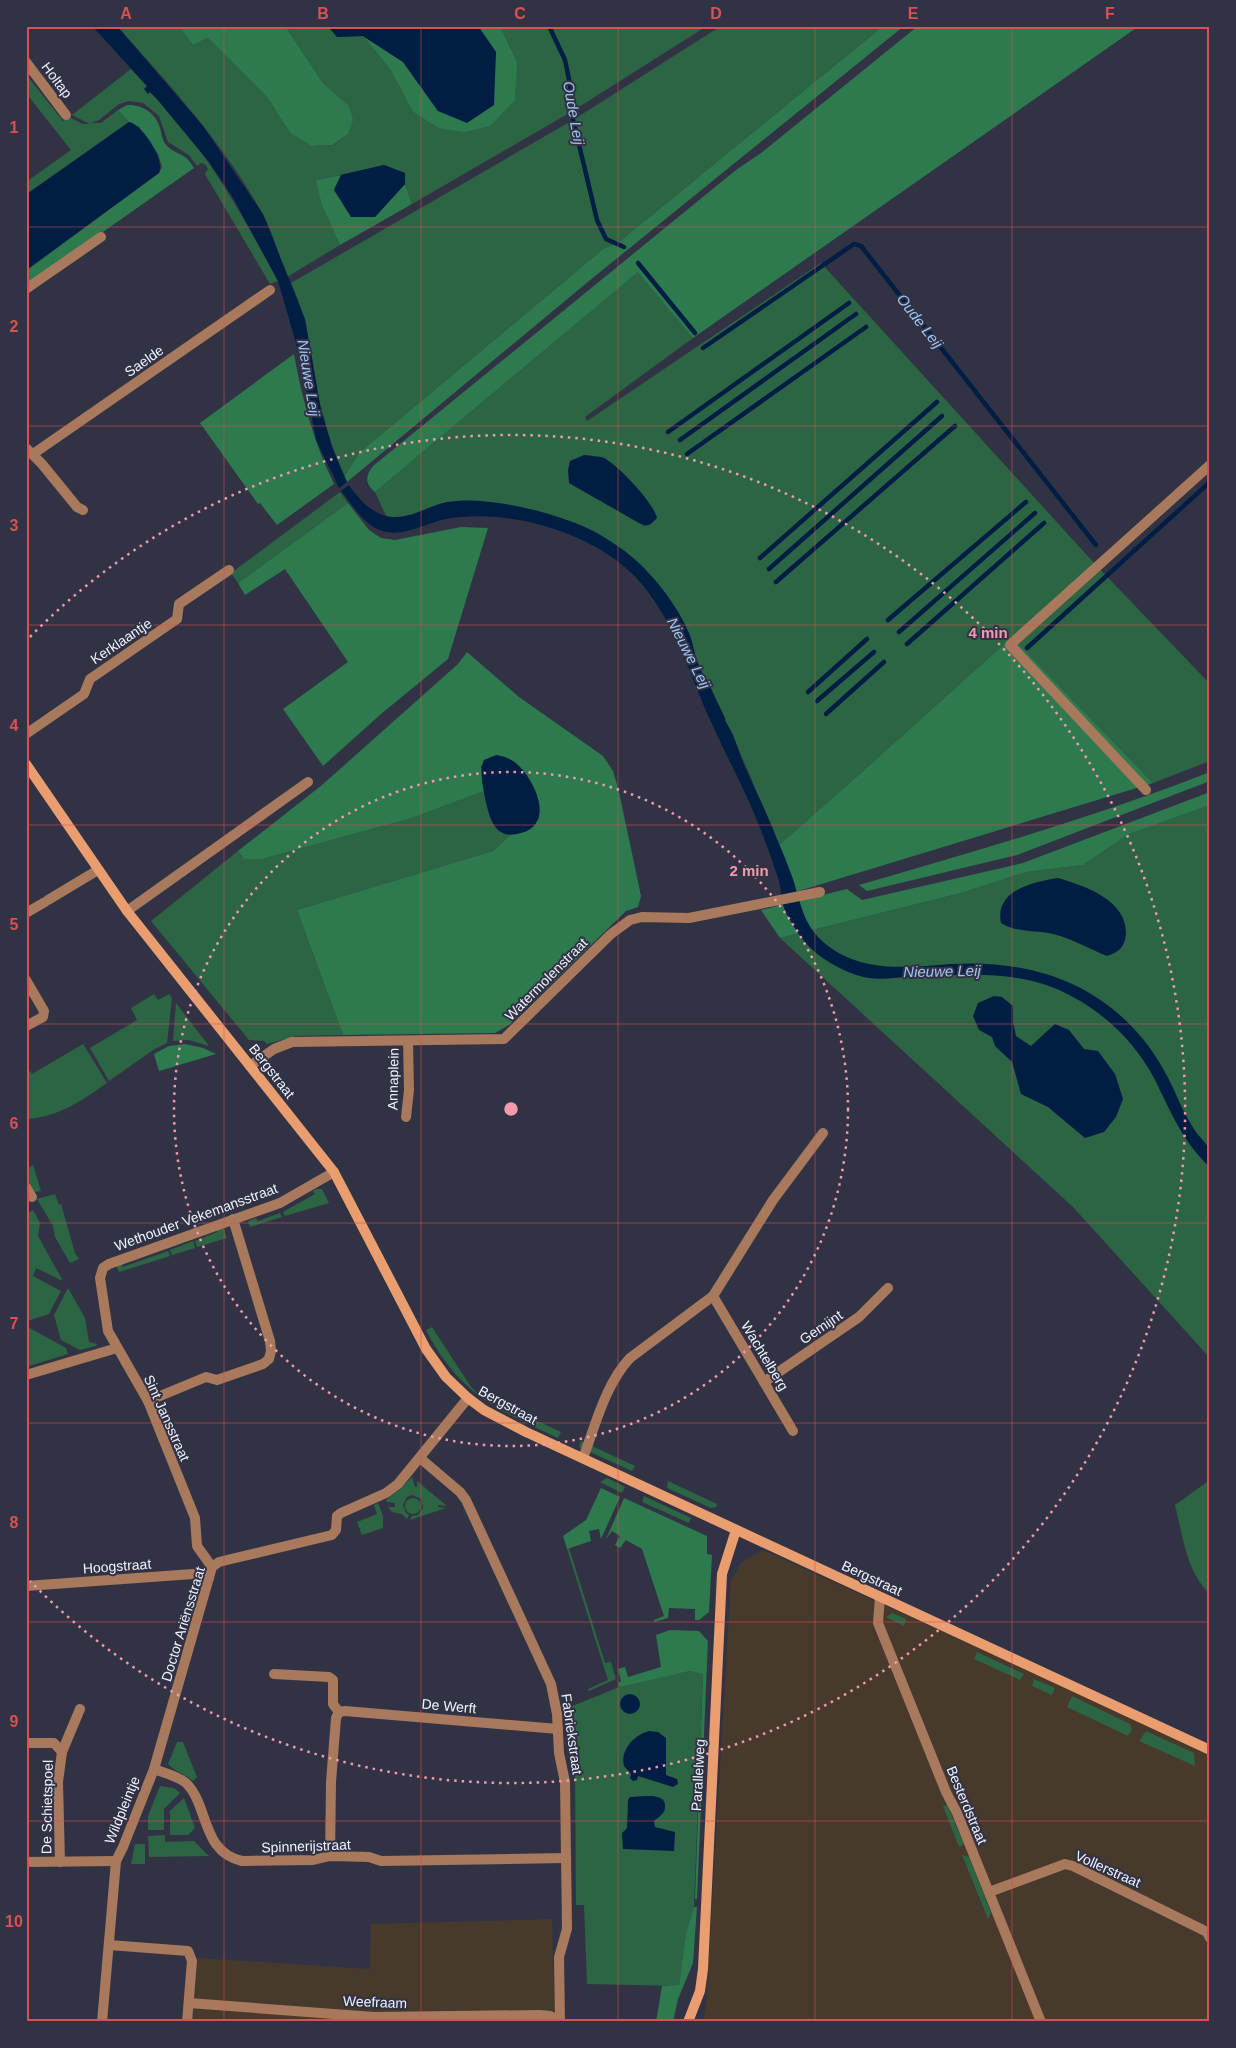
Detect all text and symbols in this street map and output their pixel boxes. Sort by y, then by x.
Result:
text: A [120,5,132,22]
text: B [317,5,329,22]
text: C [514,5,526,22]
text: D [710,5,722,22]
text: E [908,5,919,22]
text: F [1105,5,1115,22]
street label: Holtap [38,59,76,101]
water label: Oude Leij [560,80,588,147]
text: 1 [10,119,19,136]
water label: Oude Leij [894,290,947,352]
text: 2 [10,318,19,335]
water label: Nieuwe Leij [295,338,324,418]
street label: Saelde [122,342,167,380]
text: 3 [10,517,19,534]
street label: Kerklaantje [87,615,155,667]
water label: Nieuwe Leij [664,615,714,692]
text: 4 min [968,624,1008,641]
text: 4 [10,717,19,734]
text: 2 min [729,862,769,879]
text: 5 [10,916,19,933]
street label: Watermolenstraat [501,934,591,1024]
water label: Nieuwe Leij [903,962,982,980]
street label: Bergstraat [246,1041,298,1101]
street label: Annaplein [384,1048,402,1110]
centre of rings [502,1100,520,1118]
text: 6 [10,1115,19,1132]
street label: Wethouder Vekemansstraat [112,1180,280,1254]
street label: Gemijnt [797,1307,846,1347]
text: 7 [10,1315,19,1332]
street label: Wachtelberg [738,1318,792,1394]
street label: Sint Jansstraat [141,1372,193,1464]
street label: Bergstraat [476,1382,540,1428]
text: 8 [10,1514,19,1531]
street label: Hoogstraat [82,1556,152,1576]
street label: Bergstraat [839,1557,905,1599]
street label: Doctor Ariënsstraat [158,1565,208,1683]
street label: Fabriekstraat [558,1692,586,1776]
street label: De Werft [421,1696,477,1716]
text: 9 [10,1713,19,1730]
street label: Parallelweg [688,1738,708,1812]
street label: De Schietspoel [38,1760,56,1854]
street label: Besterdstraat [943,1764,991,1847]
street label: Wildpleintje [101,1774,143,1846]
street label: Spinnerijstraat [261,1836,351,1856]
street label: Vollerstraat [1073,1847,1143,1891]
text: 10 [5,1913,23,1930]
street label: Weefraam [343,1993,407,2011]

